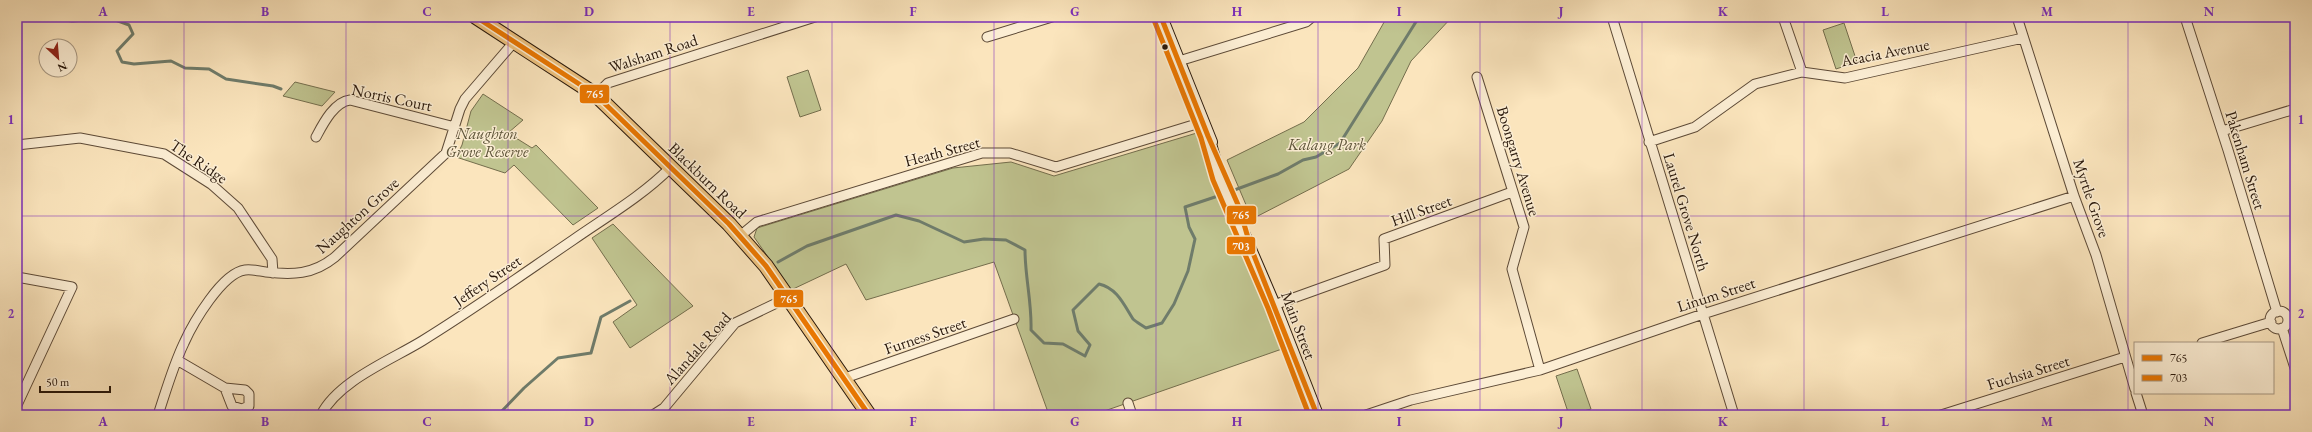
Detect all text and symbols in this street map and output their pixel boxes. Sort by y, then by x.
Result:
text: A [97,3,108,20]
text: B [261,3,269,20]
text: C [422,3,432,20]
text: D [584,3,594,20]
text: E [747,3,755,20]
text: F [909,3,917,20]
text: G [1070,3,1080,20]
text: H [1232,3,1243,20]
text: I [1397,3,1402,20]
text: J [1557,3,1564,20]
text: K [1718,3,1729,20]
text: L [1881,3,1889,20]
text: M [2041,3,2053,20]
text: N [2204,3,2215,20]
street label: Walsham Road [606,29,701,78]
street label: Acacia Avenue [1838,34,1931,72]
north arrow [38,38,78,78]
unlabelled marker [1160,42,1170,52]
text: N [55,59,69,75]
street label: Norris Court [350,79,434,116]
line badge: 765 [579,84,610,104]
text: 765 [586,87,604,101]
street label: Boongarry Avenue [1492,104,1545,219]
street label: Pakenham Street [2221,108,2270,212]
text: 1 [8,111,15,128]
text: 1 [2298,111,2305,128]
park label: Naughton Grove Reserve [446,123,529,162]
street label: Heath Street [902,131,982,172]
park label: Kalang Park [1287,134,1367,155]
street label: The Ridge [166,135,232,188]
street label: Blackburn Road [664,138,752,224]
street label: Laurel Grove North [1659,150,1715,274]
street label: Myrtle Grove [2068,156,2115,240]
street label: Naughton Grove [311,172,403,258]
street label: Hill Street [1388,190,1454,231]
line badge: 765 [1226,205,1257,225]
text: 765 [1232,208,1250,222]
line badge: 703 [1226,236,1256,255]
text: 703 [1232,239,1250,253]
street label: Jeffery Street [448,250,525,312]
street label: Linum Street [1674,272,1758,317]
street label: Main Street [1276,288,1321,362]
line badge: 765 [773,289,804,308]
text: 765 [780,292,798,306]
text: 2 [8,305,15,322]
text: 2 [2298,305,2305,322]
street label: Alandale Road [658,307,736,390]
street label: Furness Street [881,312,969,359]
legend [2134,342,2274,394]
street label: Fuchsia Street [1984,350,2072,395]
text: 765 [2170,350,2188,366]
scale bar [40,368,110,394]
text: 703 [2170,370,2188,386]
text: 50 m [46,374,70,390]
text: A [97,413,108,430]
text: B [261,413,269,430]
text: C [422,413,432,430]
text: D [584,413,594,430]
text: E [747,413,755,430]
text: F [909,413,917,430]
text: G [1070,413,1080,430]
text: H [1232,413,1243,430]
text: I [1397,413,1402,430]
text: J [1557,413,1564,430]
text: K [1718,413,1729,430]
text: L [1881,413,1889,430]
text: M [2041,413,2053,430]
text: N [2204,413,2215,430]

